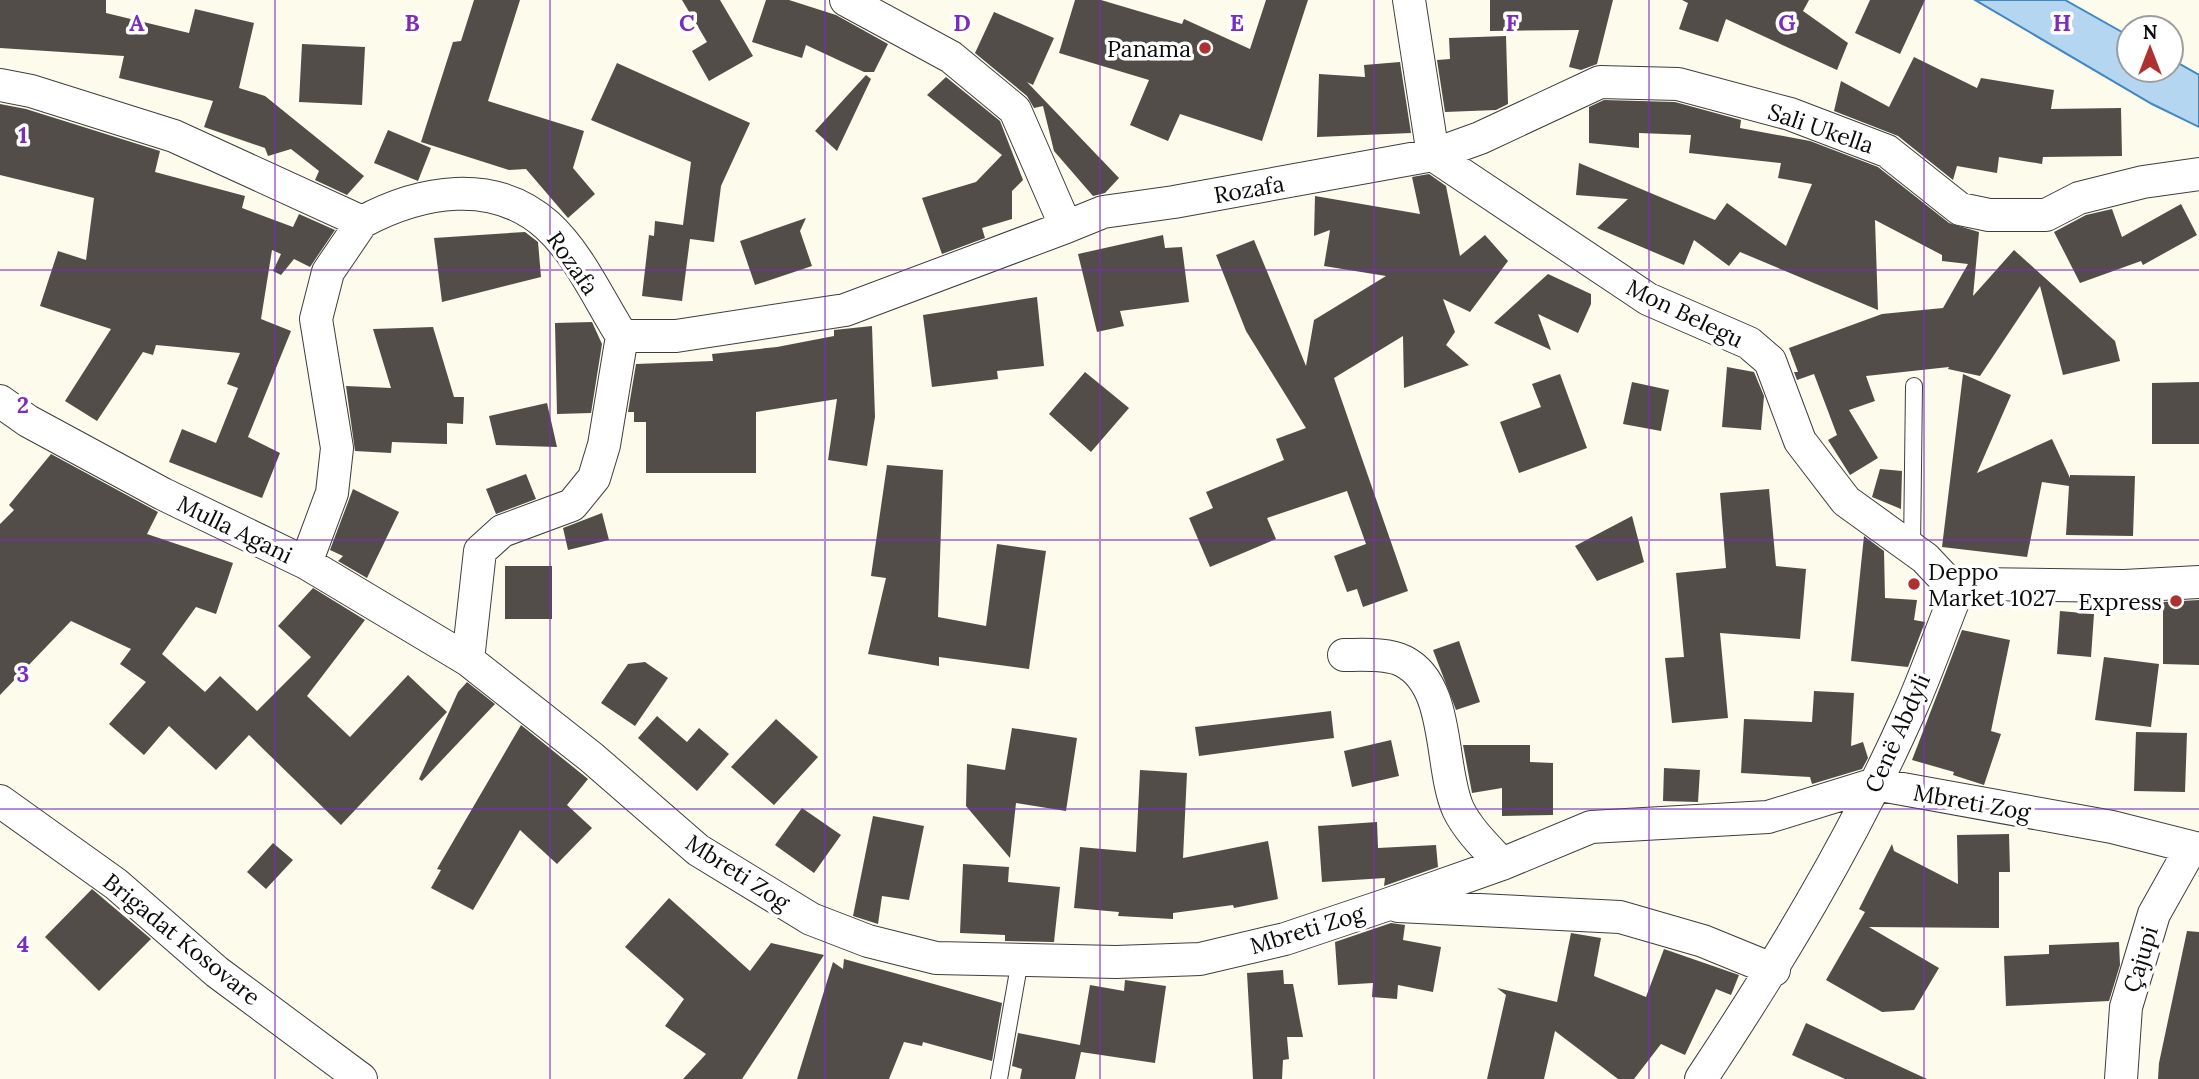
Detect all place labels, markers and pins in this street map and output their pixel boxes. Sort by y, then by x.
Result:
place label: Panama [1107,34,1191,63]
marker: Panama [1197,40,1213,56]
place label: Deppo Market 1027 [1928,557,2056,612]
marker: Deppo Market 1027 [1906,576,1922,592]
place label: Express [2078,587,2162,616]
marker: Express [2168,593,2184,609]

